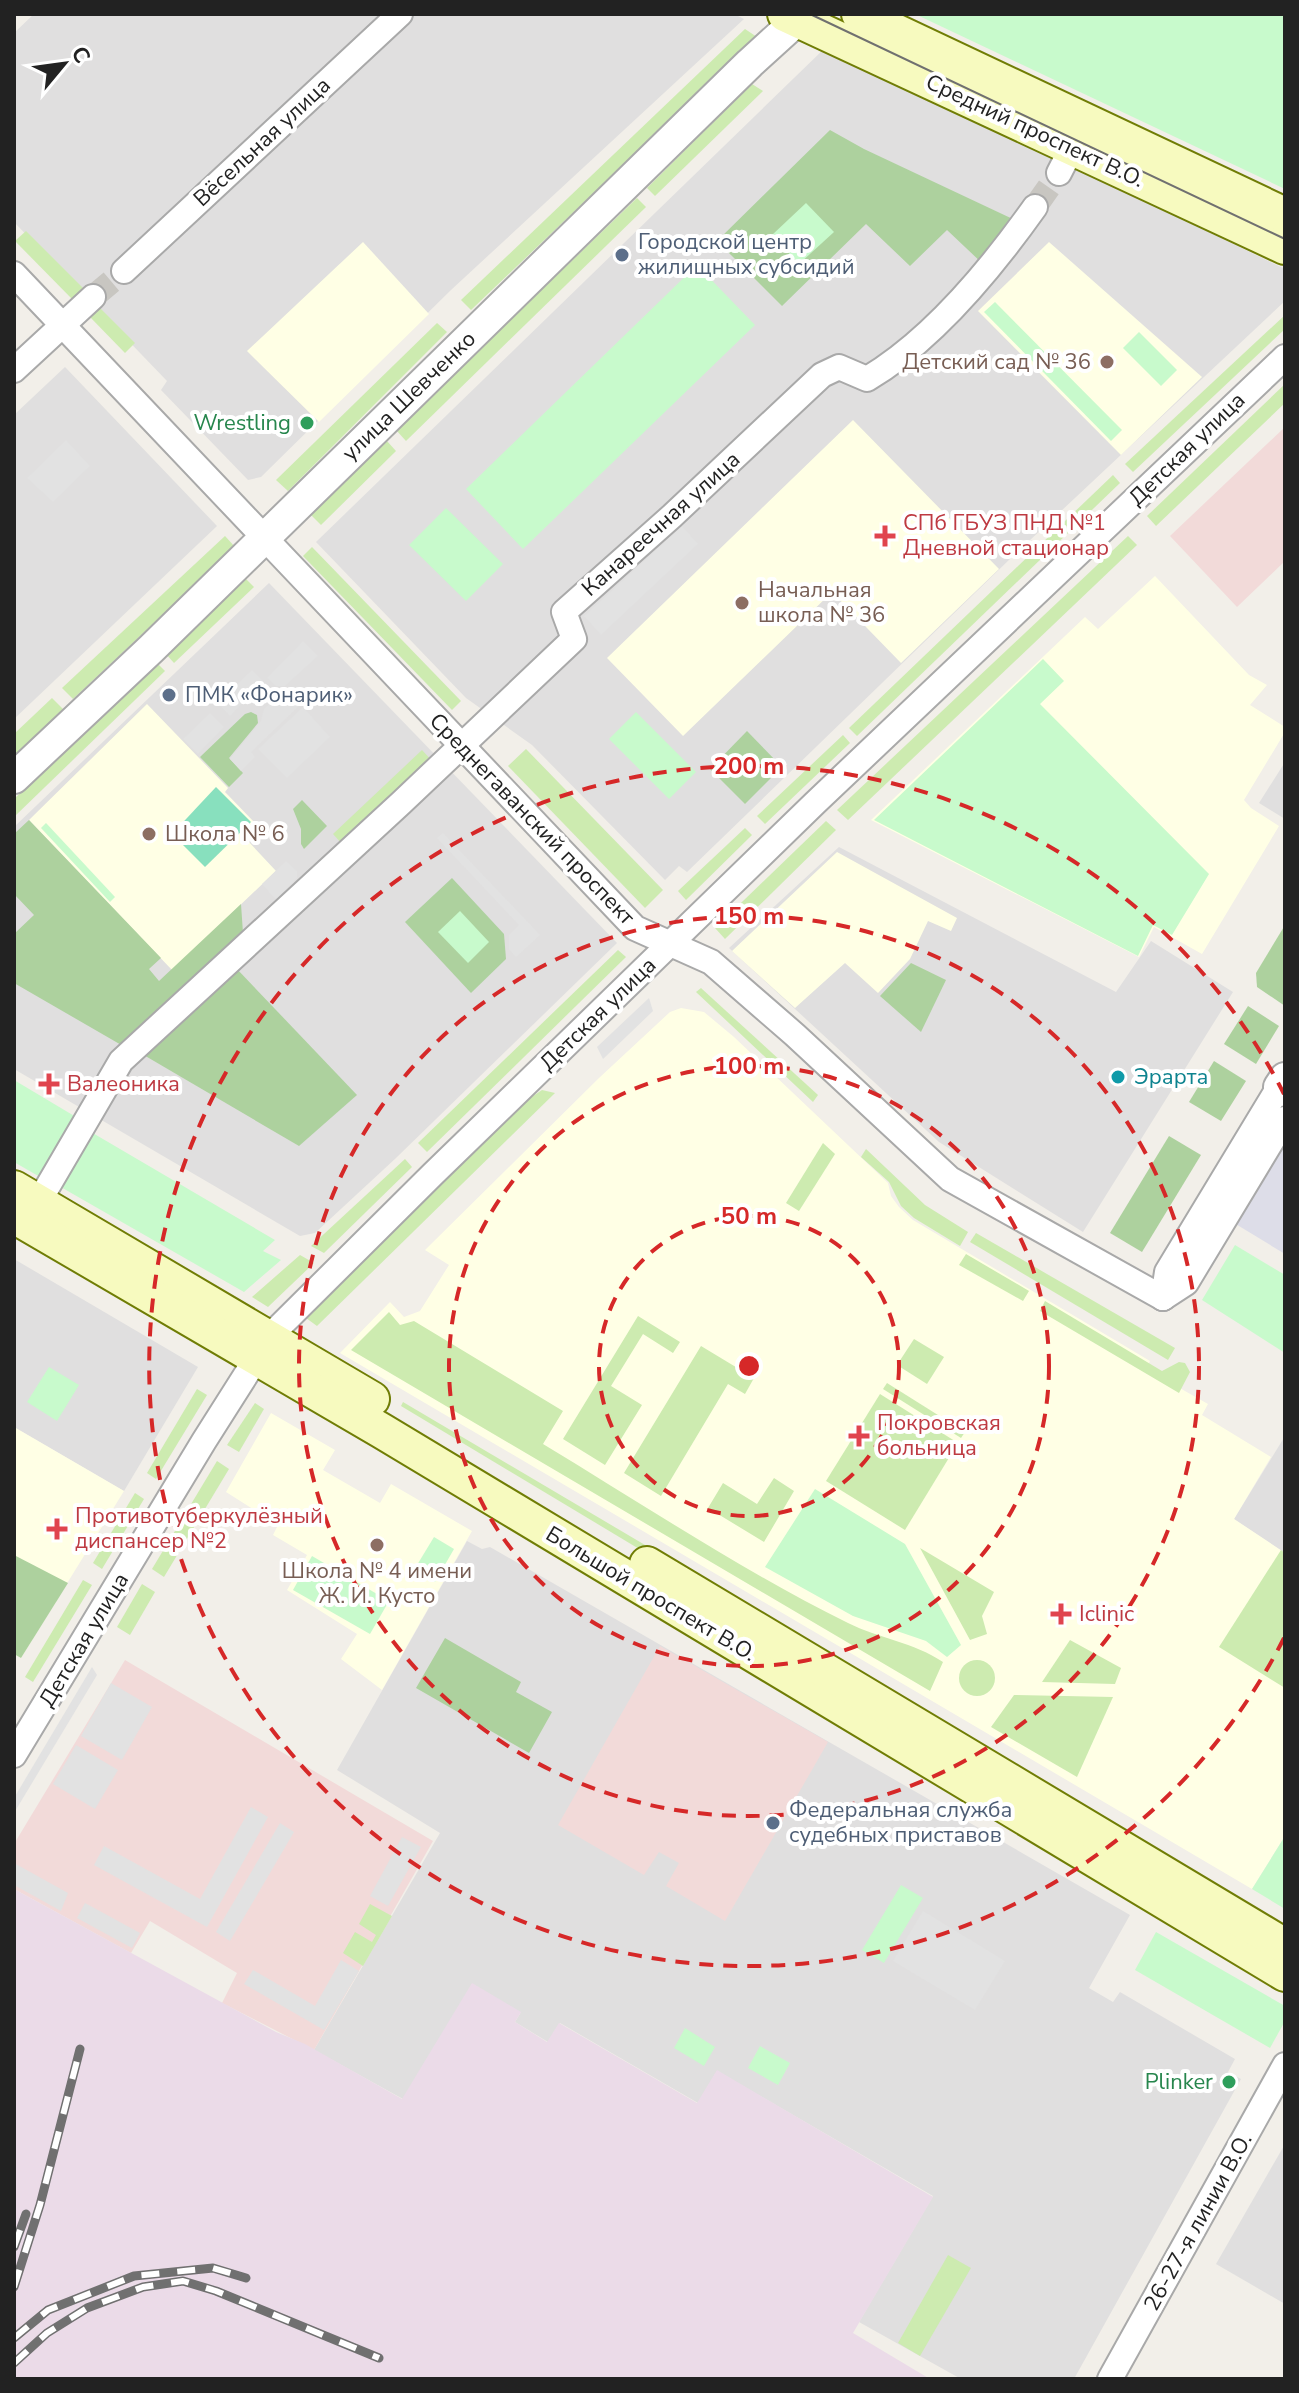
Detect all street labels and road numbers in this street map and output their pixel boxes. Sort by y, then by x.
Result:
street label: Средний проспект В.О. [921,67,1149,195]
street label: Вёсельная улица [187,71,337,213]
street label: улица Шевченко [336,324,482,468]
street label: Детская улица [1122,386,1252,512]
street label: Канареечная улица [575,445,747,603]
street label: Среднегаванский проспект [423,706,642,932]
street label: Детская улица [533,951,663,1077]
street label: Большой проспект В.О. [540,1519,762,1669]
street label: Детская улица [32,1567,136,1713]
street label: 26-27-я линии В.О. [1137,2128,1259,2316]

